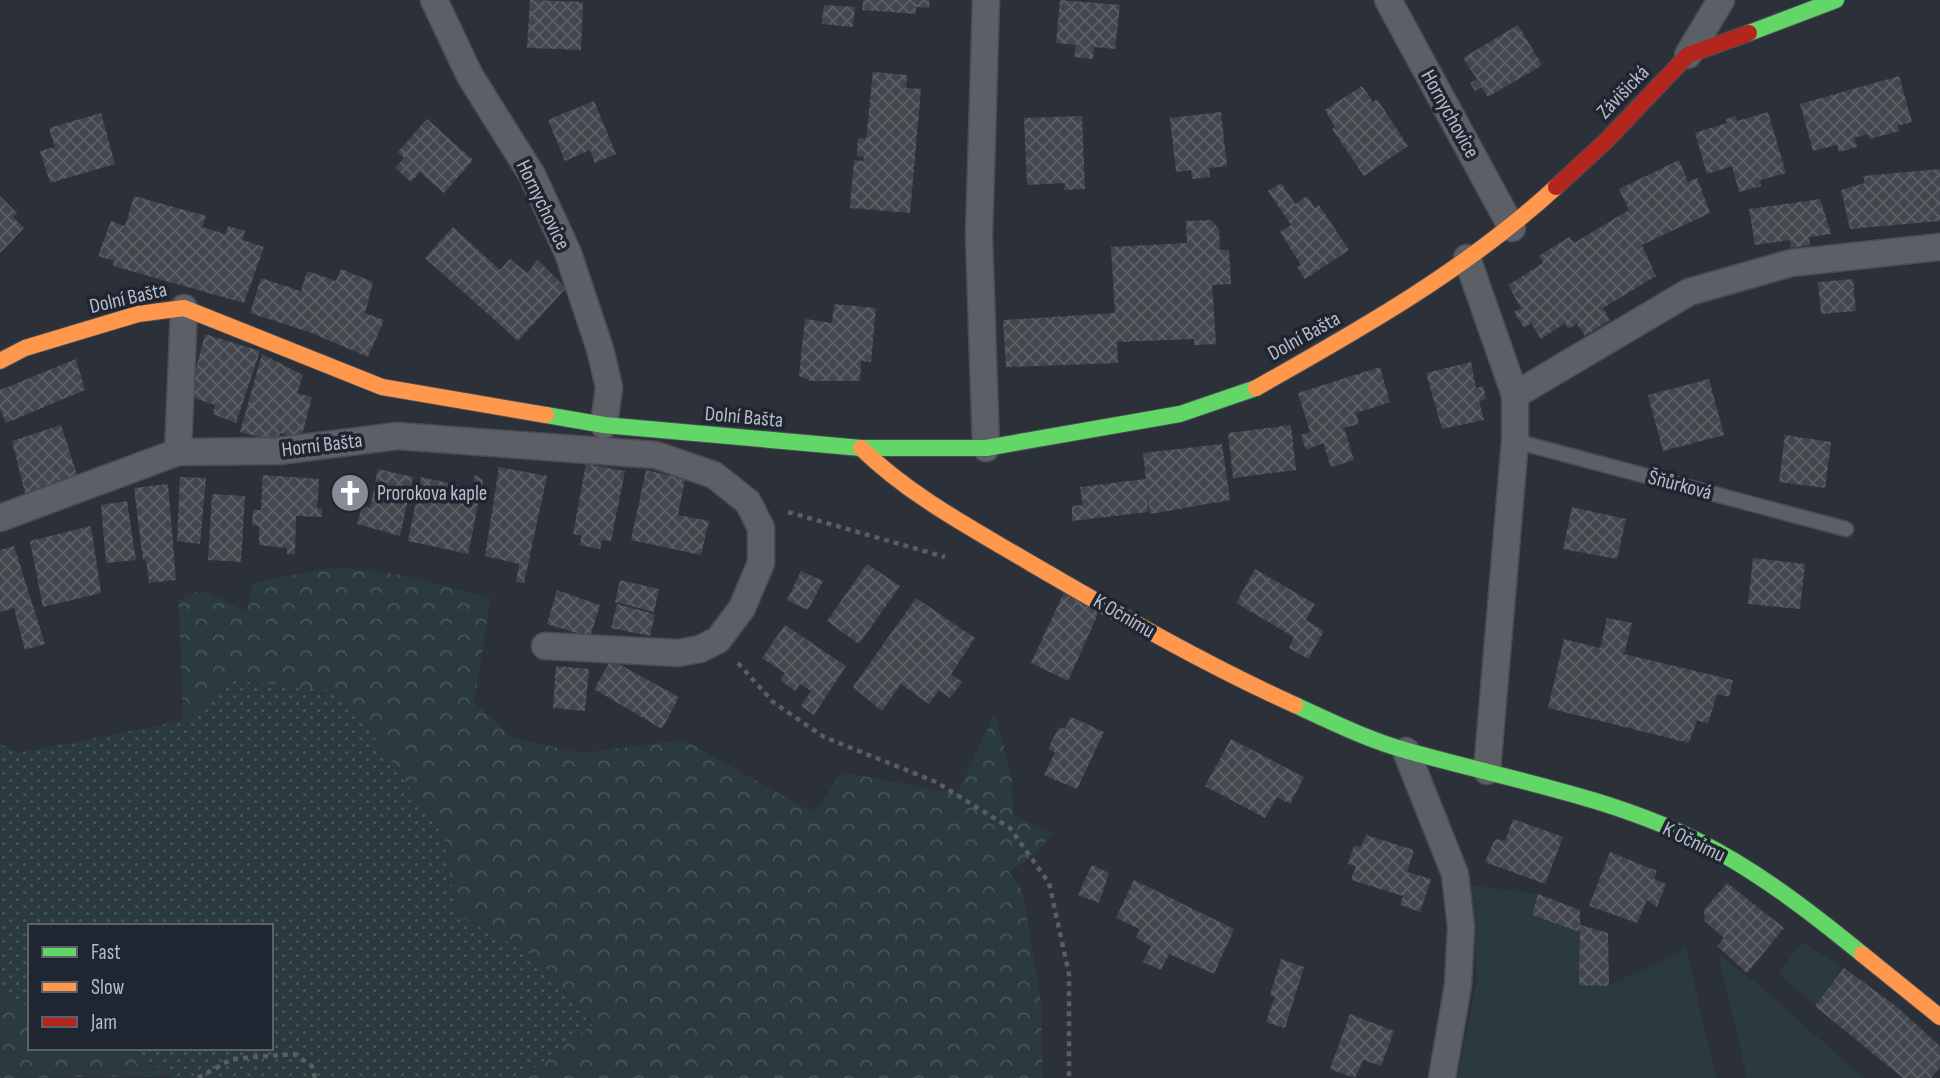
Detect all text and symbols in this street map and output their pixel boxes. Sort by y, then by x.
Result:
street label: Závišická [1592,60,1654,124]
street label: Hornychovice [1416,66,1484,162]
street label: Hornychovice [511,156,575,254]
street label: Dolní Bašta [87,277,169,319]
street label: Dolní Bašta [1264,306,1344,366]
street label: Dolní Bašta [704,401,784,433]
street label: Horní Bašta [280,428,364,462]
street label: Šňůrková [1645,465,1715,505]
church icon: Prorokova kaple [329,472,371,514]
place label: Prorokova kaple [377,481,487,506]
street label: K Očnímu [1089,589,1159,643]
street label: K Očnímu [1659,816,1729,868]
legend [28,924,273,1050]
text: Fast [91,940,121,965]
text: Slow [91,975,125,1000]
text: Jam [90,1010,117,1035]

